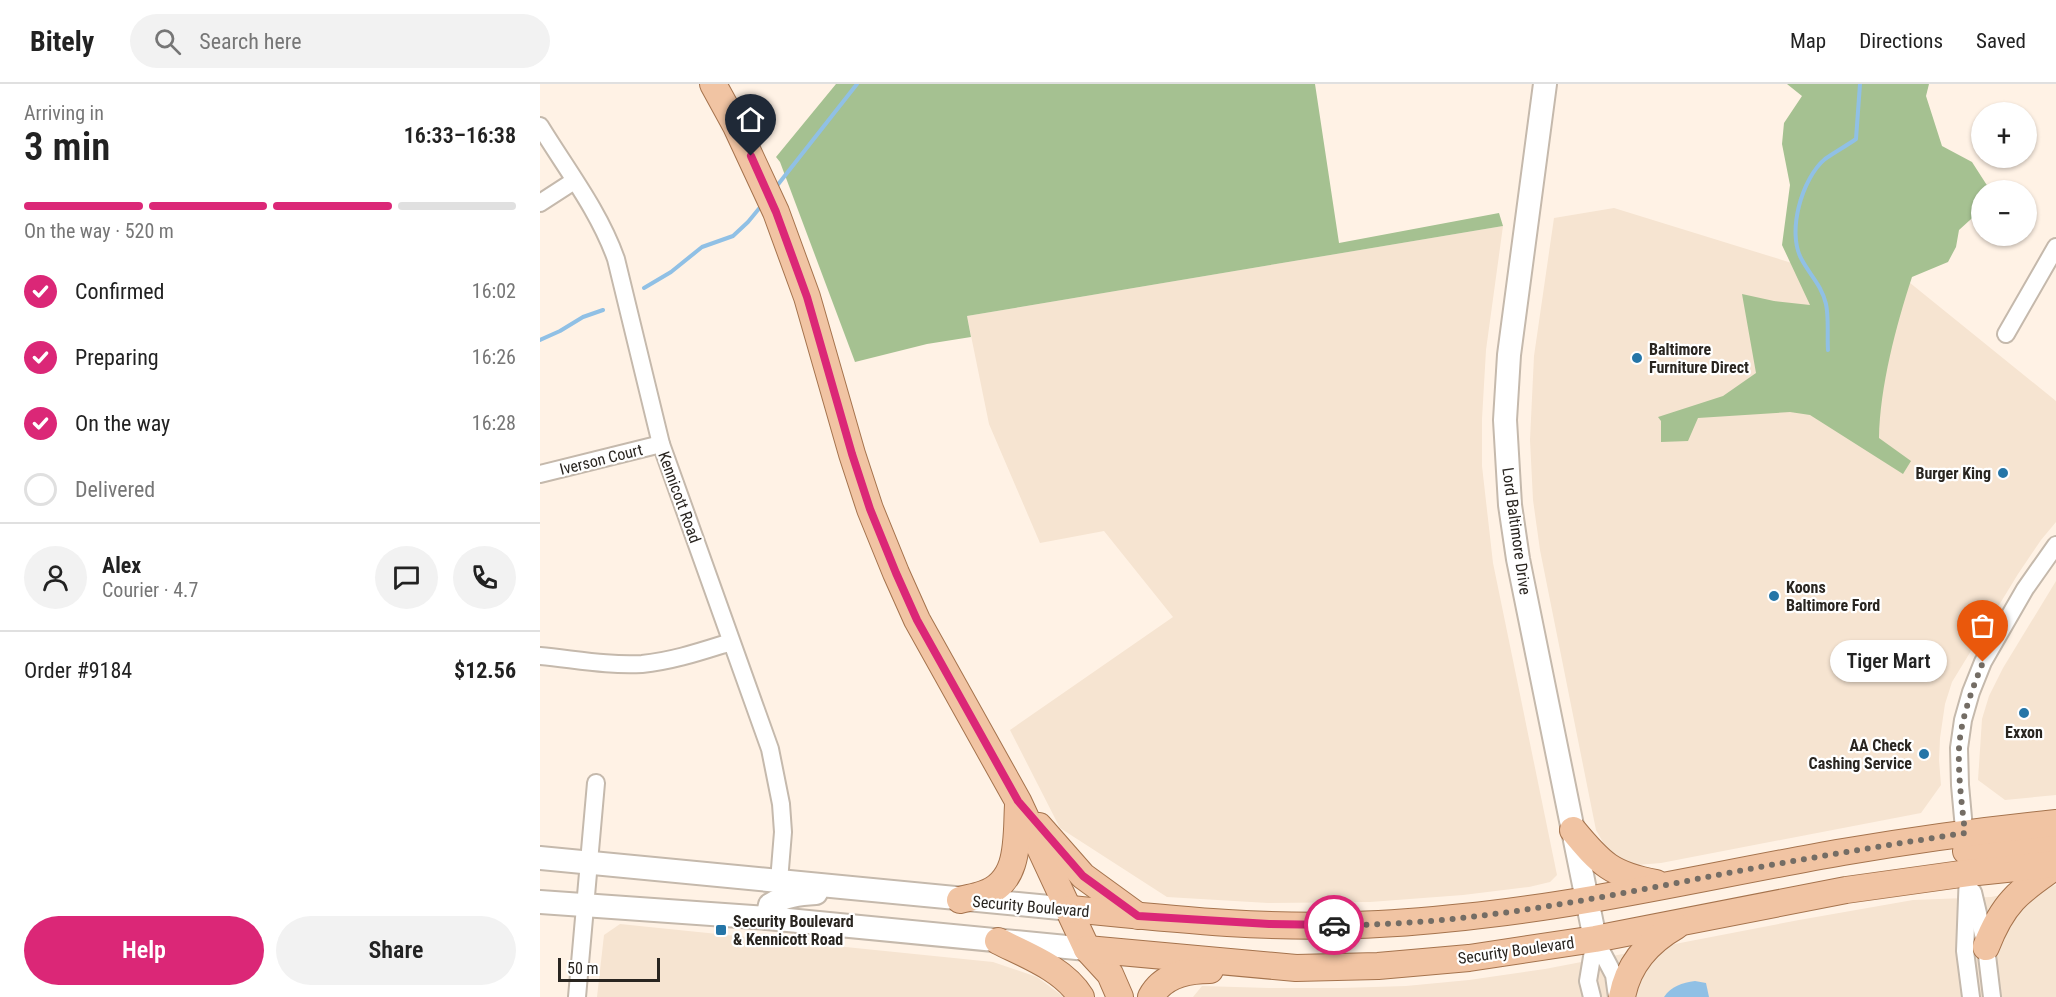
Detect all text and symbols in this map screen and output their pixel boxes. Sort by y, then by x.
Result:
search box [130,14,550,68]
text: Bitely [30,25,94,58]
icon: search [151,25,184,58]
text: Search here [199,29,302,54]
text: Map [1790,29,1826,53]
text: Directions [1859,29,1943,53]
text: Saved [1976,29,2026,53]
pin [725,94,776,156]
text: Arriving in [24,101,104,125]
map controls [1971,102,2037,246]
button: + [1971,102,2037,168]
icon: home [734,103,767,136]
text: 16:33–16:38 [404,123,516,148]
text: 3 min [24,124,110,170]
button: − [1971,180,2037,246]
text: On the way · 520 m [24,219,174,243]
icon: check [24,275,57,308]
text: Confirmed [75,279,164,304]
text: 16:02 [472,279,516,303]
place label: Baltimore Furniture Direct [1649,340,1749,377]
icon: check [24,341,57,374]
text: Preparing [75,345,159,370]
text: 16:26 [472,345,516,369]
marker: Baltimore Furniture Direct [1630,351,1644,365]
icon: check [24,407,57,440]
text: On the way [75,411,170,436]
text: 16:28 [472,411,516,435]
street label: Iverson Court [558,440,645,479]
street label: Kennicott Road [654,449,705,545]
place label: Burger King [1916,464,1991,483]
street label: Lord Baltimore Drive [1498,466,1535,596]
marker: Burger King [1996,466,2010,480]
text: Delivered [75,477,155,502]
button: person [24,546,87,609]
button: chat [375,546,438,609]
button: phone [453,546,516,609]
text: Alex [102,553,141,578]
text: Courier · 4.7 [102,578,198,602]
place label: Koons Baltimore Ford [1786,578,1880,615]
marker: Koons Baltimore Ford [1767,589,1781,603]
pin [1957,600,2008,662]
icon: bag [1966,609,1999,642]
callout: Tiger Mart [1830,641,1947,683]
text: Tiger Mart [1846,649,1931,673]
text: Order #9184 [24,658,132,683]
text: $12.56 [454,658,516,683]
marker: Exxon [2017,706,2031,720]
place label: Exxon [2005,723,2043,742]
place label: AA Check Cashing Service [1809,736,1912,773]
marker: AA Check Cashing Service [1917,747,1931,761]
street label: Security Boulevard [972,892,1090,921]
courier [1304,895,1364,955]
icon: car [1318,909,1351,942]
place label: Security Boulevard & Kennicott Road [733,912,854,949]
button: Help [24,916,264,985]
button: Share [276,916,516,985]
marker: Security Boulevard & Kennicott Road [714,923,728,937]
street label: Security Boulevard [1457,933,1575,968]
scale bar [558,955,660,982]
text: 50 m [567,959,599,978]

